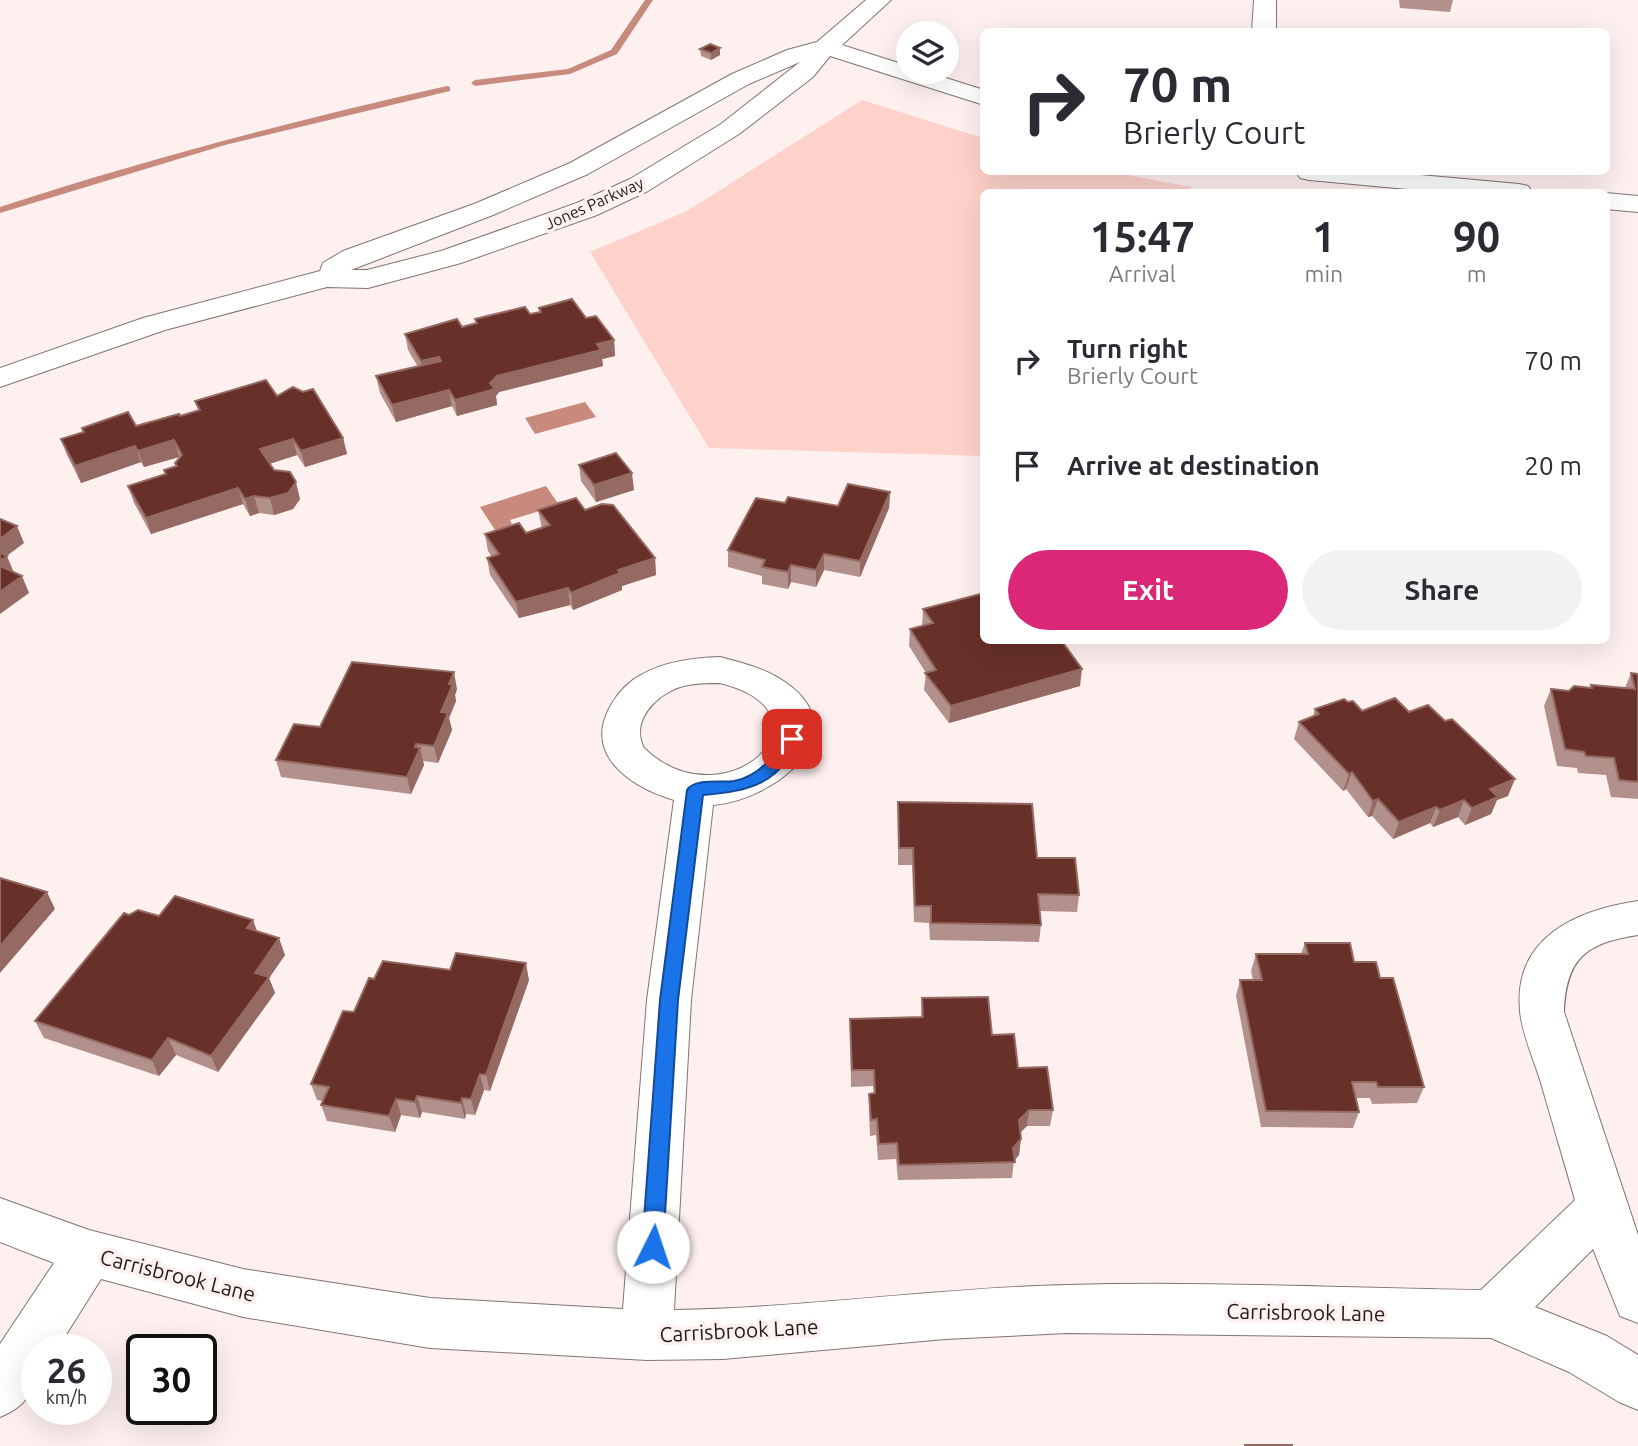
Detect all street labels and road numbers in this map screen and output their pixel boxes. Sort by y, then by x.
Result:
street label: Jones Parkway [542,173,646,233]
street label: Carrisbrook Lane [98,1244,258,1306]
street label: Carrisbrook Lane [1226,1299,1386,1325]
street label: Carrisbrook Lane [659,1314,819,1346]

